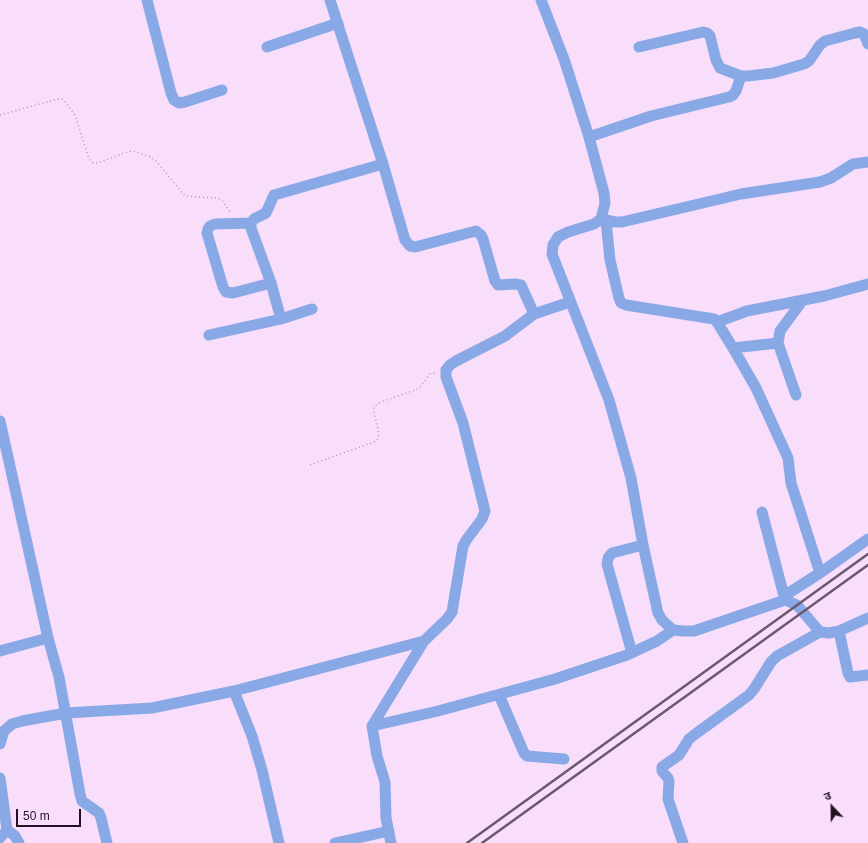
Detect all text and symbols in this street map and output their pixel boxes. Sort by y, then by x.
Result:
north arrow [812,787,852,827]
text: उ [822,789,833,803]
scale bar [18,801,83,827]
text: 50 m [23,809,50,823]

